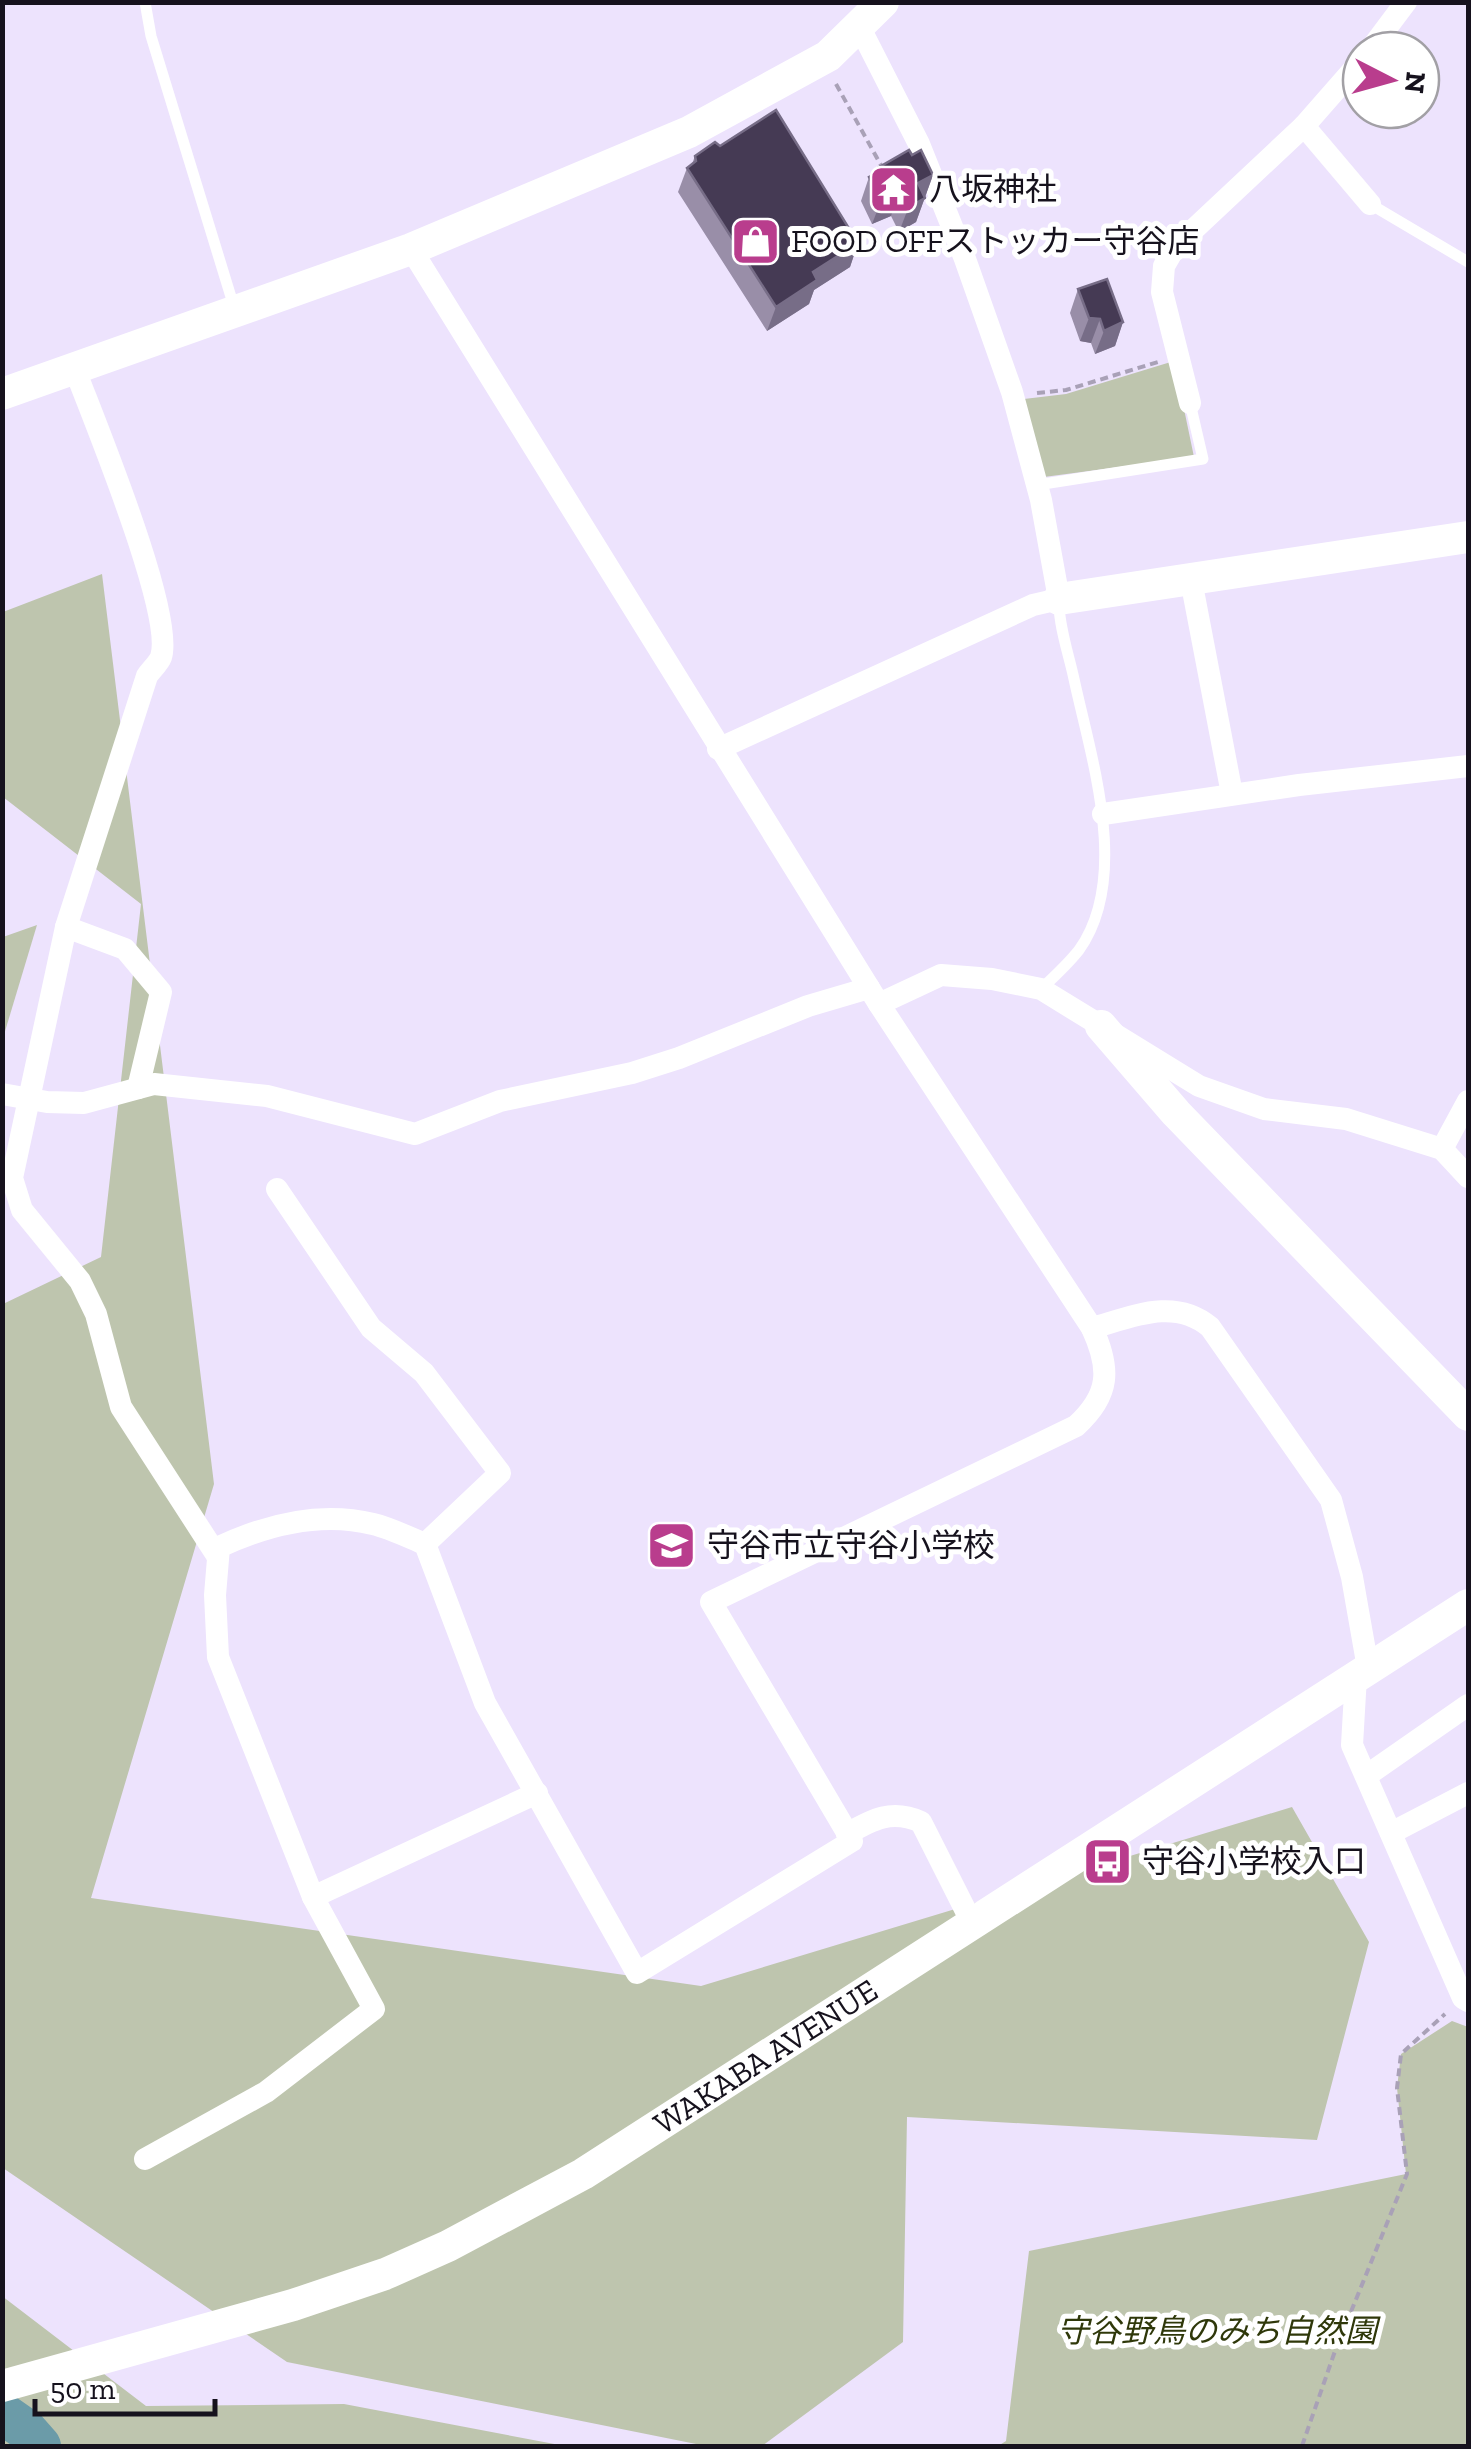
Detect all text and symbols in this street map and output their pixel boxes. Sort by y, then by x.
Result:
north arrow [1341,30,1441,130]
text: N [1398,70,1433,95]
temple icon: 八坂神社 [868,163,920,215]
place label: 八坂神社 [929,170,1057,208]
shop icon: FOOD OFFストッカー守谷店 [730,215,782,267]
place label: FOOD OFFストッカー守谷店 [791,222,1200,260]
school or university icon: 守谷市立守谷小学校 [646,1519,698,1571]
place label: 守谷市立守谷小学校 [707,1526,995,1564]
bus stop icon: 守谷小学校入口 [1081,1835,1133,1887]
place label: 守谷小学校入口 [1142,1842,1366,1880]
street label: WAKABA AVENUE [647,1971,884,2143]
park label: 守谷野鳥のみち自然園 [1057,2312,1381,2350]
scale bar [35,2354,215,2416]
text: 50 m [50,2371,115,2407]

